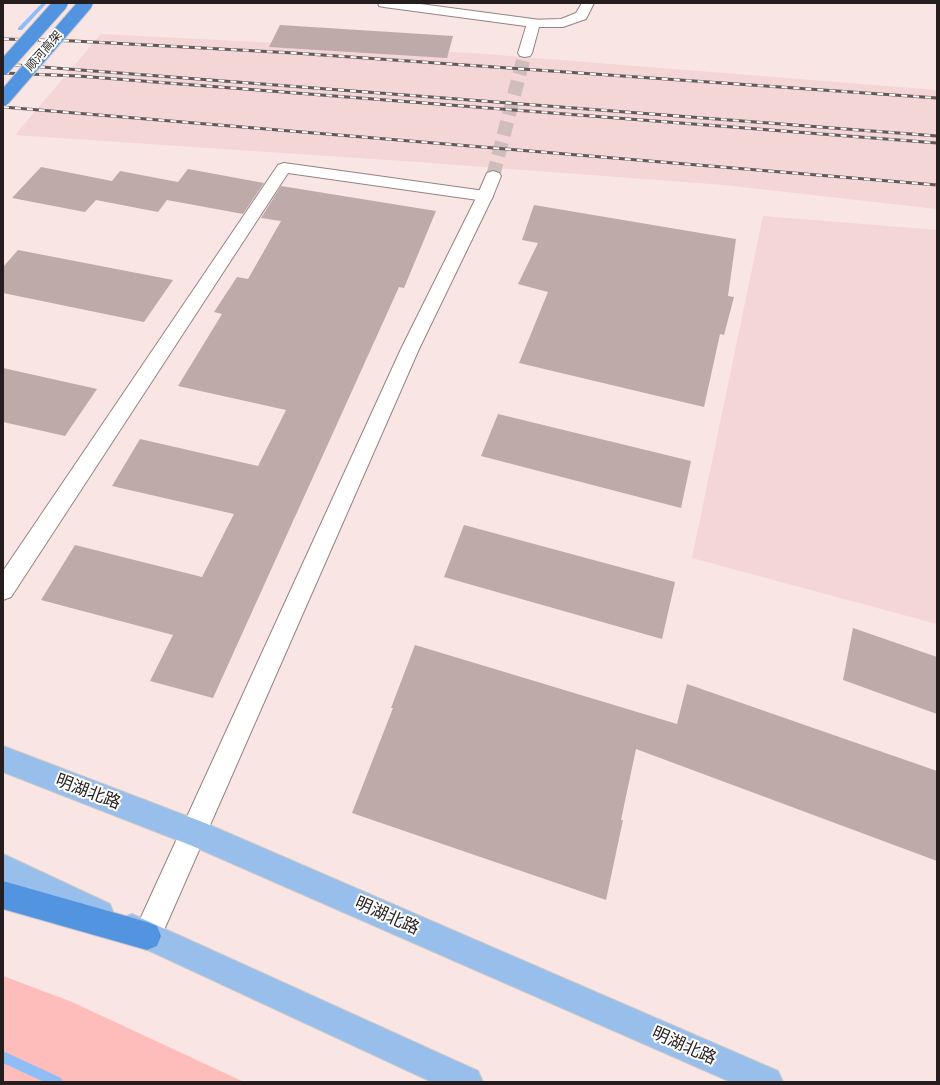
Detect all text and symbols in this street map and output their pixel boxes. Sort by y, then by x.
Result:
street label: 顺河高架 [23,28,65,74]
street label: 明湖北路 [53,770,123,814]
street label: 明湖北路 [352,893,422,939]
street label: 明湖北路 [649,1023,719,1069]

